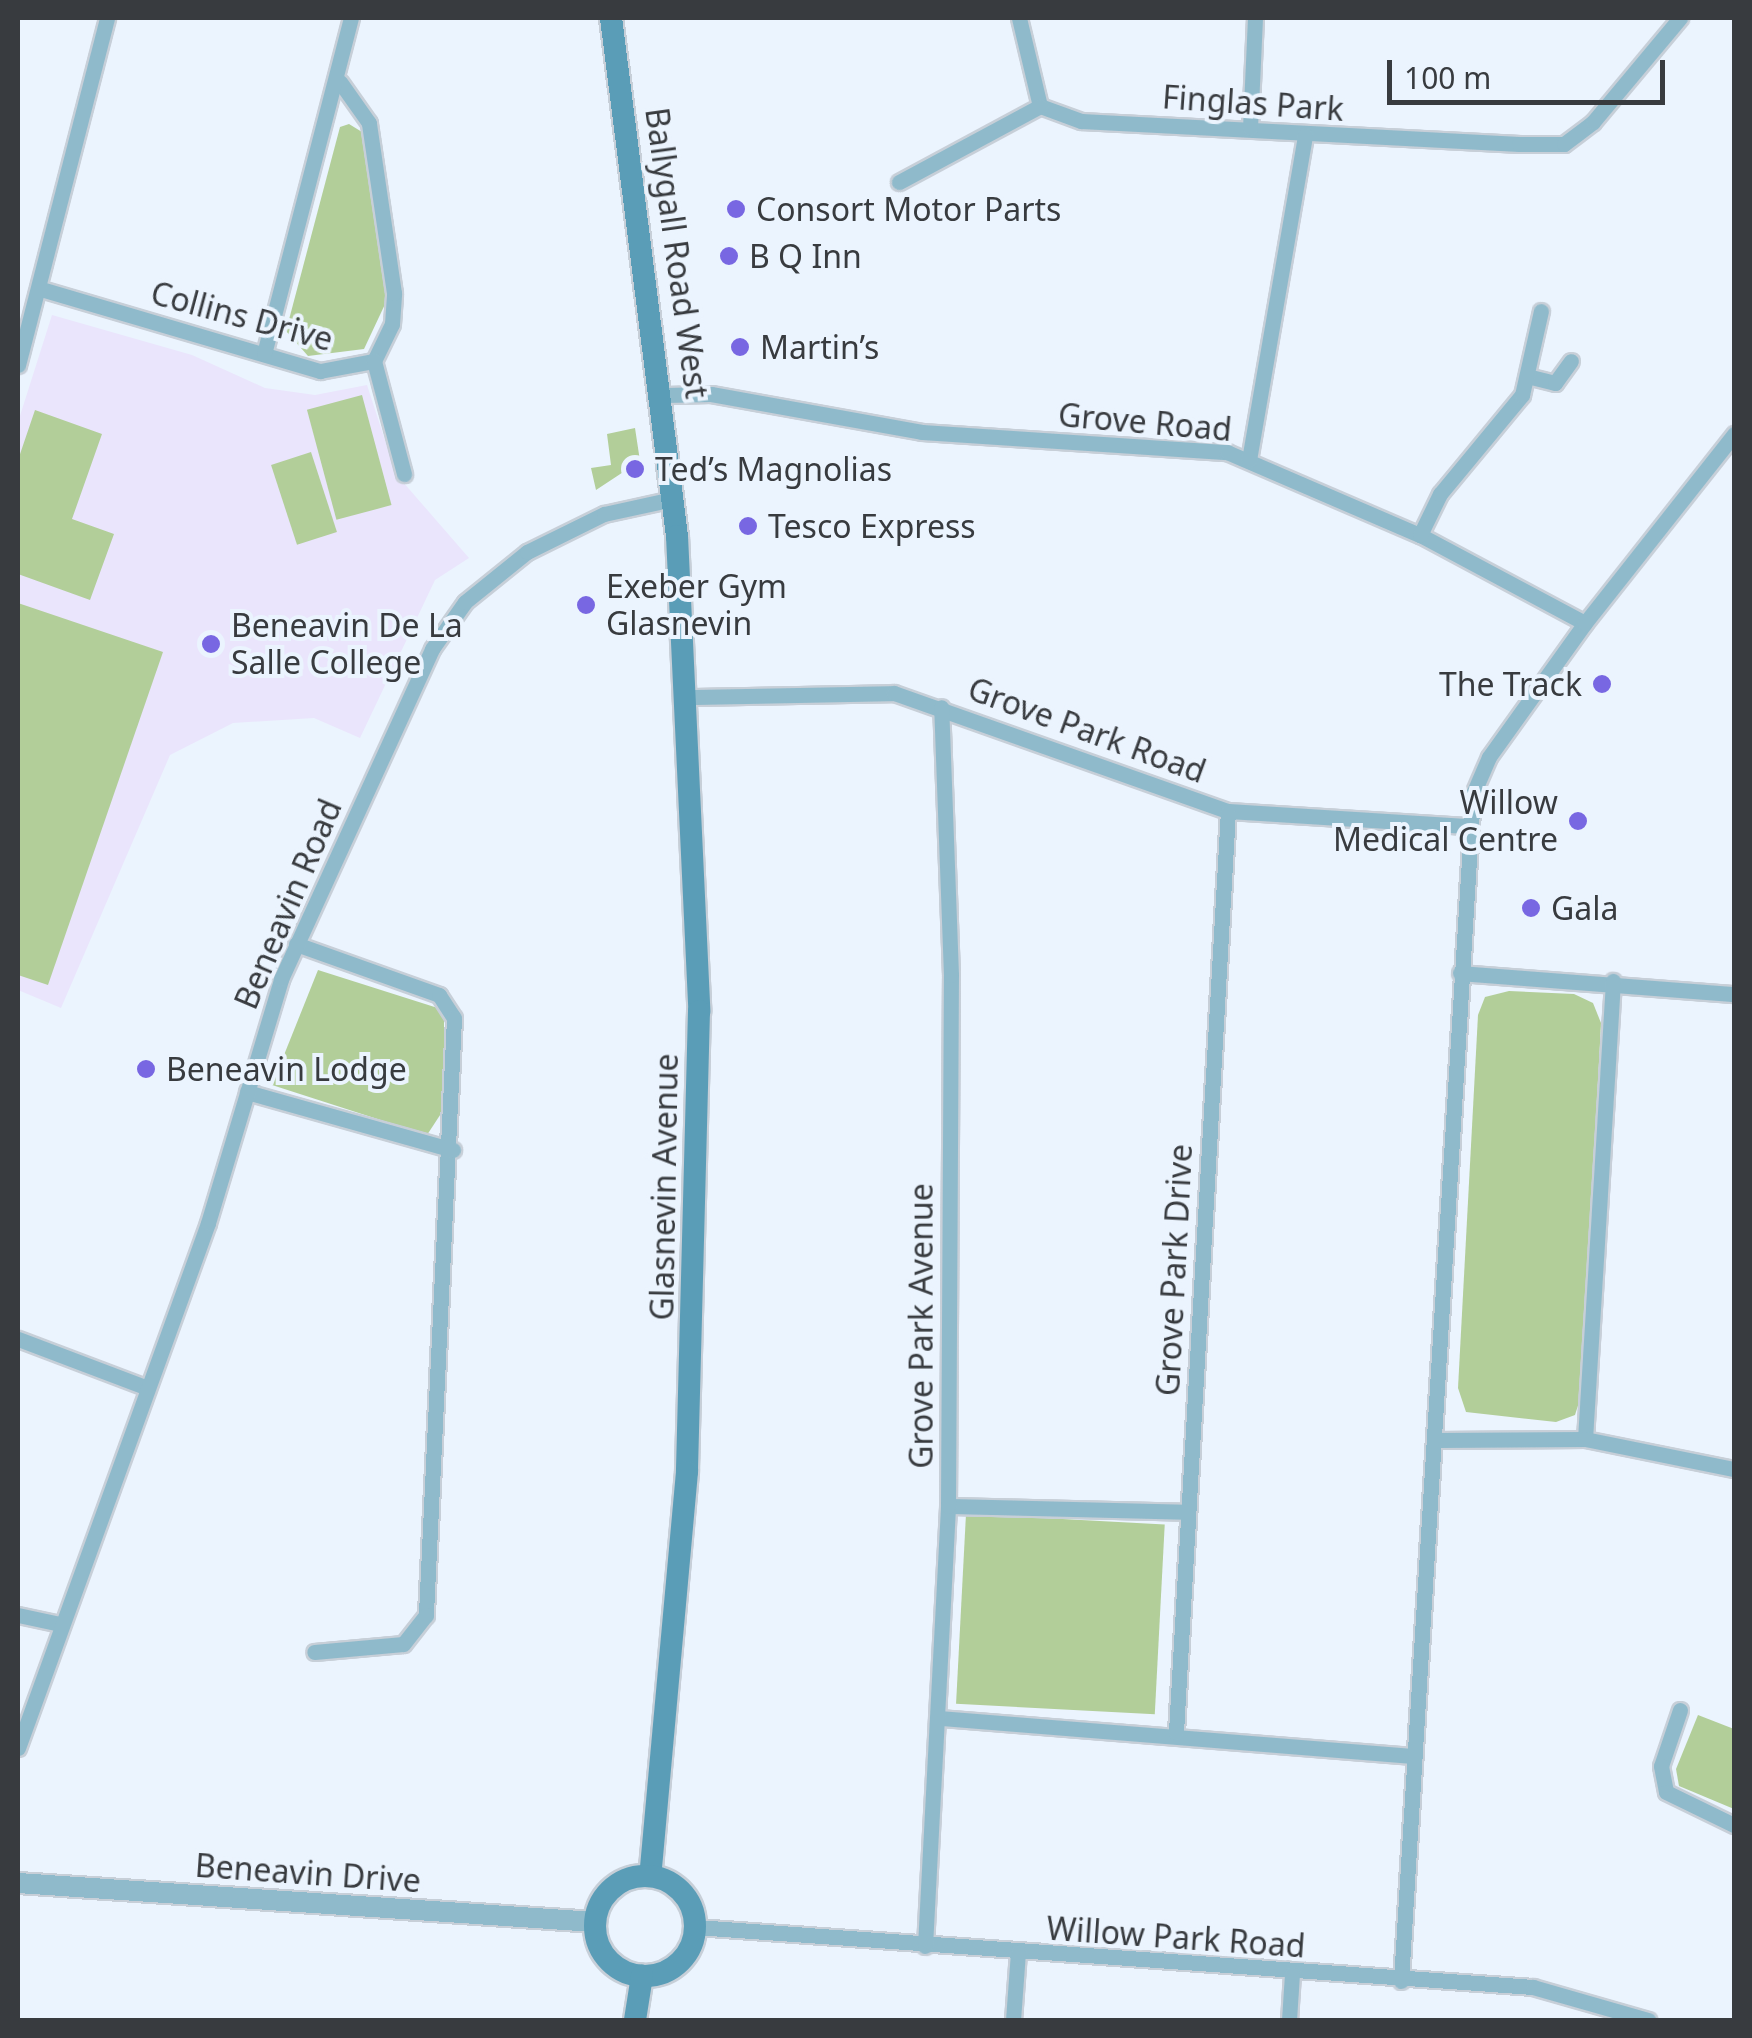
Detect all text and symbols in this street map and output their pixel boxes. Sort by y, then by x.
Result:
scale bar [1392,40,1670,102]
text: 100 m [1404,57,1491,98]
street label: Finglas Park [1161,78,1345,128]
street label: Ballygall Road West [638,105,716,401]
place label: Consort Motor Parts [756,190,1061,228]
marker: Consort Motor Parts [725,198,747,220]
place label: B Q Inn [749,237,862,275]
marker: B Q Inn [718,245,740,267]
street label: Collins Drive [147,273,337,359]
place label: Martin’s [760,328,879,366]
marker: Martin’s [729,336,751,358]
street label: Grove Road [1057,395,1233,449]
place label: Ted’s Magnolias [655,450,892,488]
marker: Ted’s Magnolias [624,458,646,480]
place label: Tesco Express [768,507,976,545]
marker: Tesco Express [737,515,759,537]
place label: Exeber Gym Glasnevin [606,568,787,643]
marker: Exeber Gym Glasnevin [575,594,597,616]
place label: Beneavin De La Salle College [231,607,463,682]
marker: Beneavin De La Salle College [200,633,222,655]
place label: The Track [1439,665,1582,703]
street label: Grove Park Road [963,669,1211,791]
marker: The Track [1591,673,1613,695]
place label: Willow Medical Centre [1333,784,1558,859]
street label: Beneavin Road [227,793,349,1015]
marker: Willow Medical Centre [1567,810,1589,832]
place label: Gala [1551,889,1618,927]
marker: Gala [1520,897,1542,919]
place label: Beneavin Lodge [166,1050,407,1088]
street label: Glasnevin Avenue [642,1053,686,1321]
marker: Beneavin Lodge [135,1058,157,1080]
street label: Grove Park Drive [1148,1143,1200,1397]
street label: Grove Park Avenue [902,1183,940,1469]
street label: Beneavin Drive [194,1846,422,1900]
street label: Willow Park Road [1045,1909,1307,1965]

